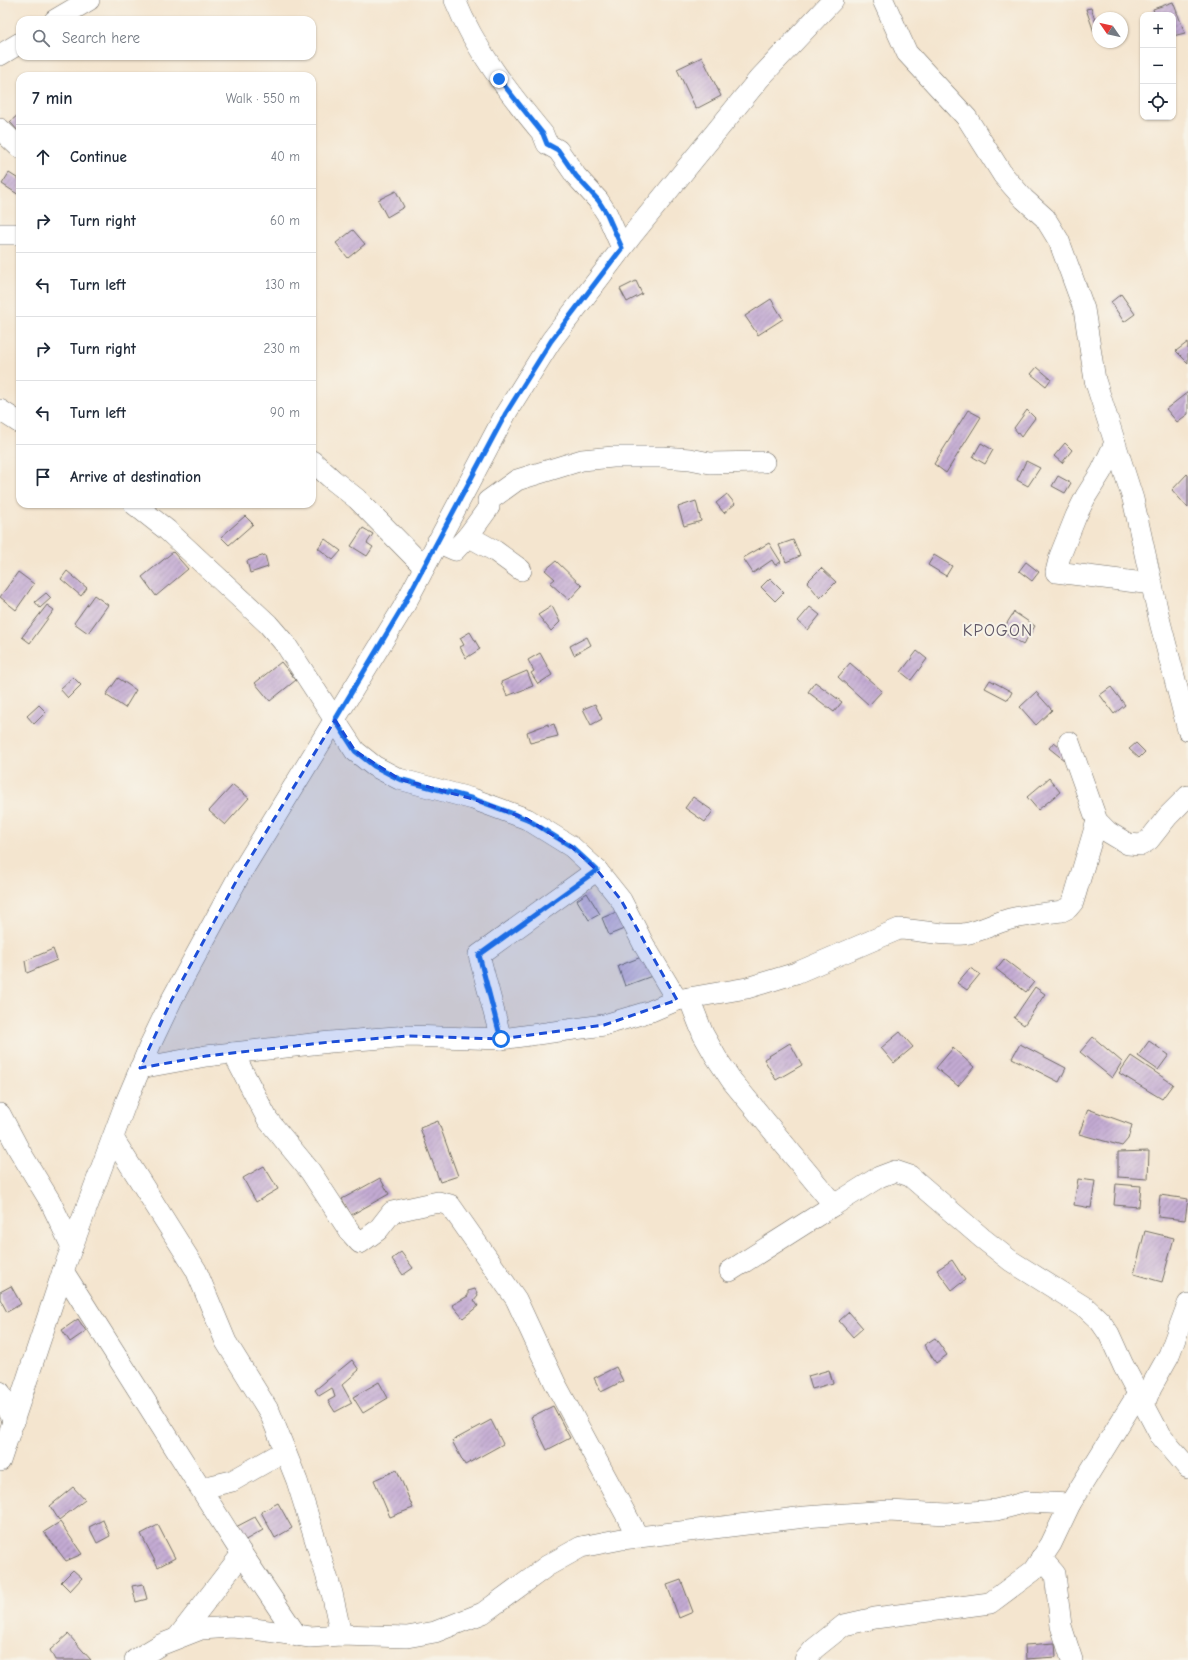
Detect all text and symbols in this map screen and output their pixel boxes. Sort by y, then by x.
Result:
north arrow [1092,12,1128,48]
map controls [1140,12,1176,120]
button: + [1140,12,1176,48]
search box [16,16,316,60]
icon: search [30,27,52,49]
text: Search here [62,29,140,47]
button: − [1140,48,1176,84]
route end [490,70,508,88]
button: locate [1140,84,1176,120]
text: 7 min [32,89,73,108]
text: Walk · 550 m [226,91,300,106]
icon: ahead [32,146,54,168]
text: Continue [70,148,127,166]
text: 40 m [271,149,300,164]
icon: right [32,210,54,232]
text: Turn right [70,212,136,230]
text: 60 m [270,213,300,228]
icon: left [32,274,54,296]
text: Turn left [70,276,126,294]
text: 130 m [265,277,300,292]
icon: right [32,338,54,360]
text: Turn right [70,340,136,358]
text: 230 m [264,341,300,356]
icon: left [32,402,54,424]
text: Turn left [70,404,126,422]
text: 90 m [270,405,300,420]
icon: arrive [32,466,54,488]
text: Arrive at destination [70,468,201,486]
district label: KPOGON [963,621,1033,640]
route start [492,1030,510,1048]

